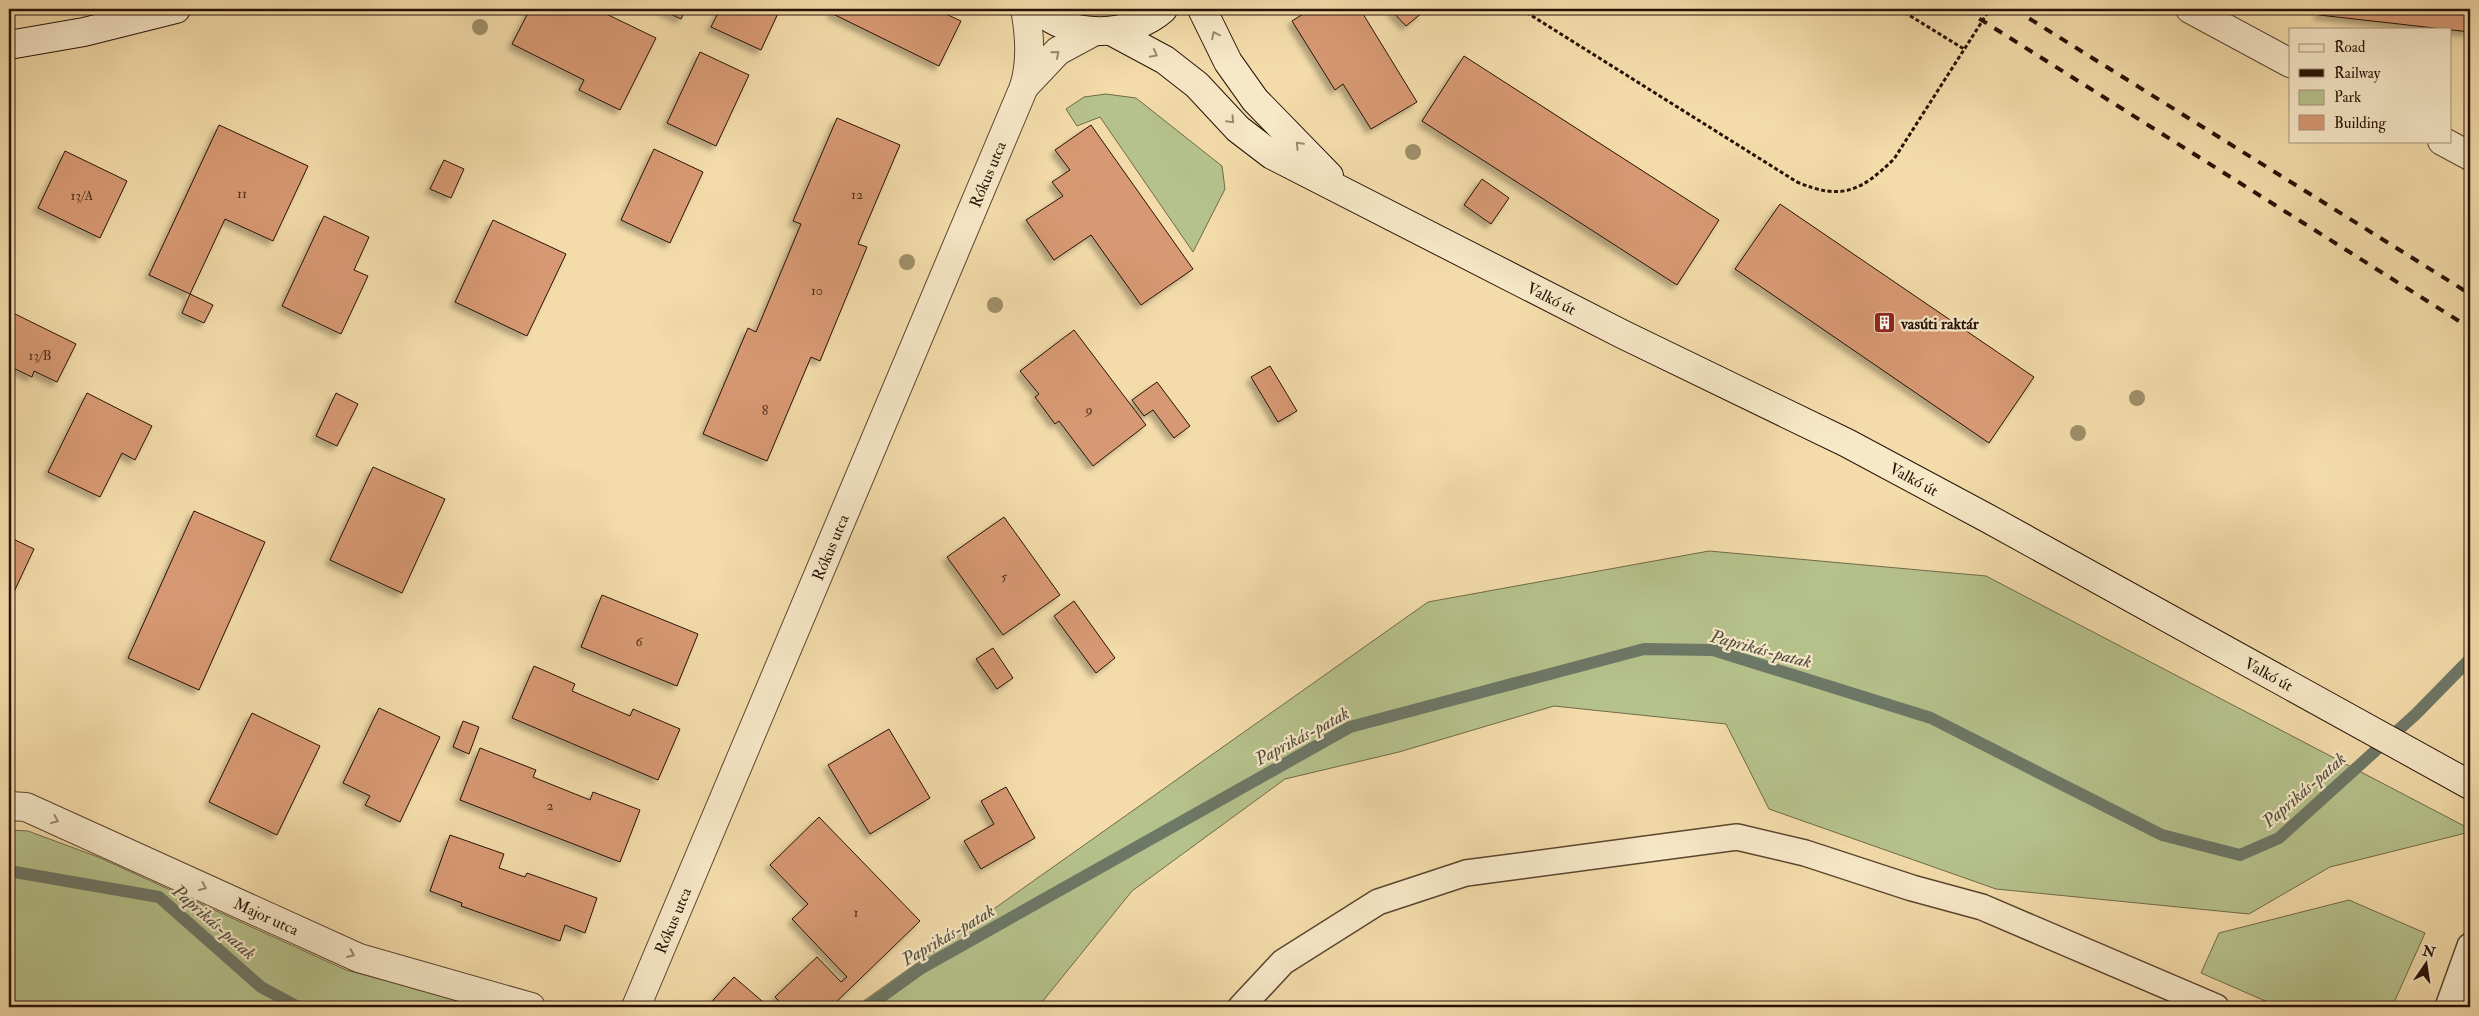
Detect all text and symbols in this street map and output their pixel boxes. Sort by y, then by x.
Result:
legend [2289,28,2452,142]
one-way arrow [1211,31,1221,40]
text: Road [2334,38,2366,57]
one-way arrow [1149,48,1158,58]
one-way arrow [1050,51,1059,60]
text: Railway [2334,64,2381,83]
text: Park [2334,88,2361,107]
text: Building [2334,114,2386,133]
one-way arrow [1225,115,1234,124]
street label: Rókus utca [965,138,1011,211]
one-way arrow [1296,142,1305,151]
house number: 11 [237,185,247,202]
house number: 12 [851,186,863,203]
house number: 13/A [71,187,94,204]
street label: Valkó út [1523,278,1579,320]
house number: 10 [811,282,823,299]
building icon: vasúti raktár [1873,311,1897,335]
place label: vasúti raktár [1900,314,1980,334]
house number: 13/B [28,347,52,364]
house number: 9 [1084,401,1093,418]
house number: 8 [762,402,769,419]
street label: Valkó út [1886,459,1941,501]
street label: Rókus utca [808,511,854,584]
house number: 5 [1001,568,1008,585]
water label: Paprikás-patak [1707,625,1814,674]
house number: 6 [635,633,643,650]
street label: Valkó út [2241,653,2296,696]
water label: Paprikás-patak [1250,702,1353,771]
water label: Paprikás-patak [2257,748,2351,834]
house number: 2 [546,797,554,814]
one-way arrow [50,813,59,824]
water label: Paprikás-patak [166,879,260,965]
one-way arrow [197,881,206,891]
street label: Rókus utca [651,884,696,957]
street label: Major utca [230,894,302,940]
water label: Paprikás-patak [897,900,999,972]
house number: 1 [854,904,859,921]
north arrow [2402,938,2452,988]
text: N [2420,942,2437,962]
one-way arrow [346,948,355,959]

